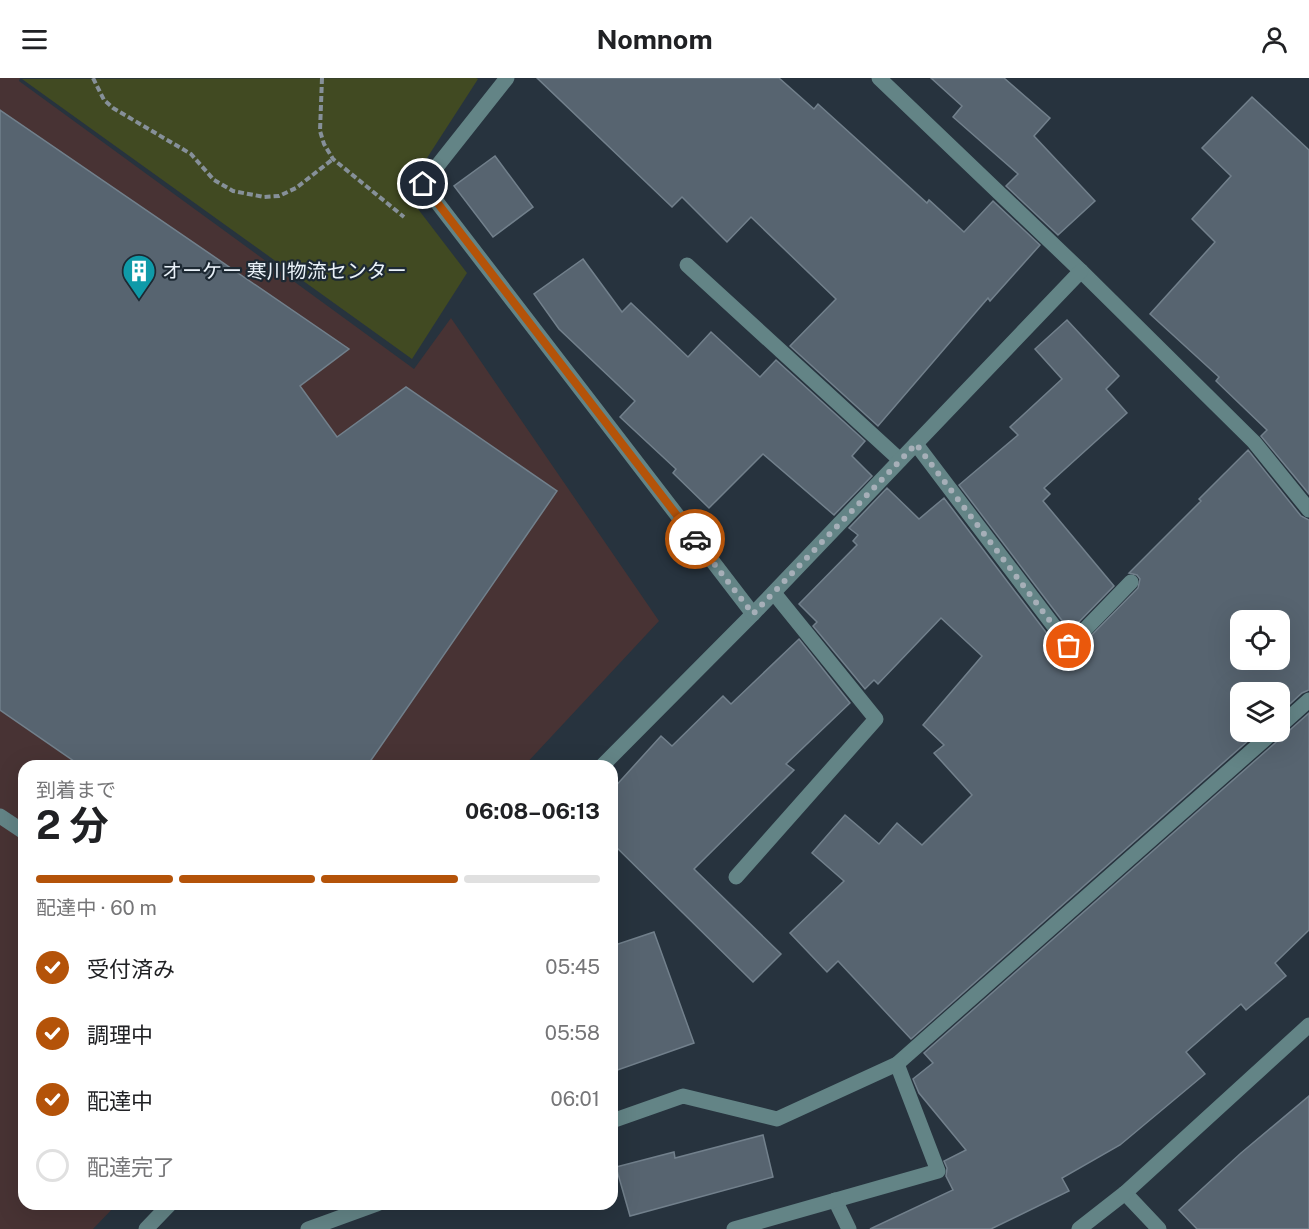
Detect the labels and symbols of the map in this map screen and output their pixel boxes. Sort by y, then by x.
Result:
pin [397,158,448,209]
building icon: オーケー 寒川物流センター [121,253,157,300]
place label: オーケー 寒川物流センター [162,259,407,283]
courier [665,509,725,569]
pin [1043,620,1094,671]

